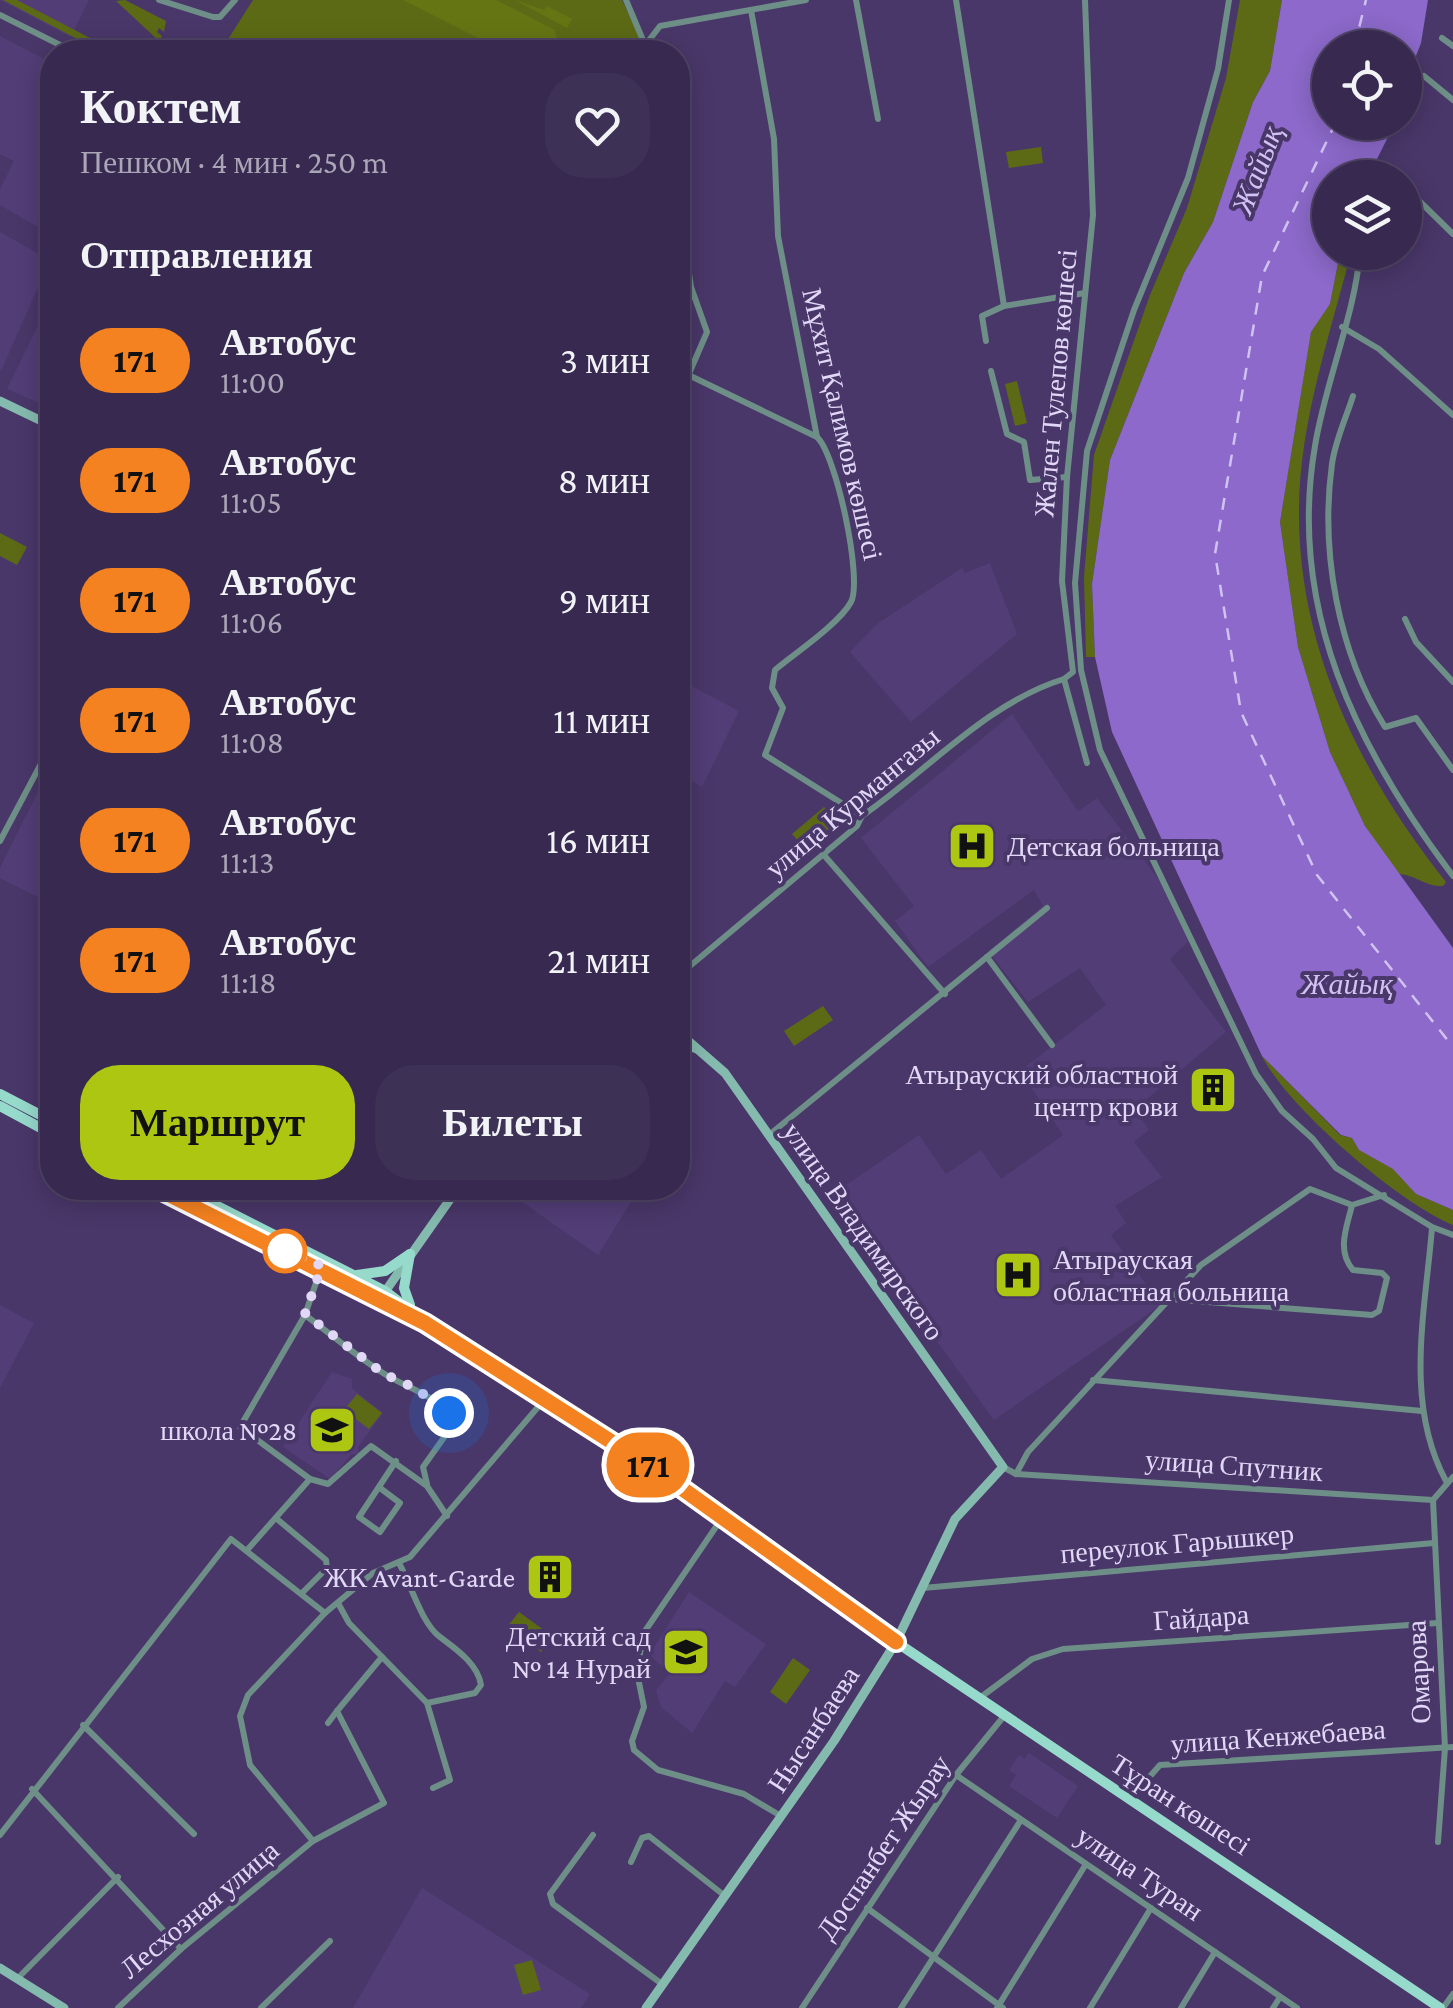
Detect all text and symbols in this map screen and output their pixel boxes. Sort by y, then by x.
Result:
map controls [1312,30,1422,270]
button: locate [1312,30,1422,140]
button: heart [545,73,650,178]
text: Коктем [80,80,242,133]
water label: Жайық [1224,120,1289,220]
text: Пешком · 4 мин · 250 m [80,144,388,180]
button: layers [1312,160,1422,270]
text: Отправления [80,234,313,276]
street label: Жален Тулепов көшесі [1028,248,1083,518]
street label: Мұхит Қалимов көшесі [796,285,889,563]
text: Автобус [220,321,356,363]
text: 3 мин [560,339,650,381]
text: 171 [113,341,157,380]
text: 11:00 [220,364,285,400]
text: Автобус [220,441,356,483]
text: 8 мин [558,459,650,501]
text: 171 [113,461,157,500]
text: 11:05 [220,484,282,520]
text: Автобус [220,561,356,603]
text: 9 мин [559,579,650,621]
text: 171 [113,581,157,620]
text: 11:06 [220,604,283,640]
text: Автобус [220,681,356,723]
text: 11 мин [553,699,650,741]
text: 171 [113,701,157,740]
street label: улица Курмангазы [759,721,946,884]
text: 11:08 [220,724,284,760]
text: Автобус [220,801,356,843]
text: 16 мин [546,819,650,861]
hospital icon: Детская больница [946,820,998,872]
text: 171 [113,821,157,860]
place label: Детская больница [1007,831,1220,862]
text: 11:13 [220,844,274,880]
text: Автобус [220,921,356,963]
text: 21 мин [547,939,650,981]
text: 171 [113,941,157,980]
text: 11:18 [220,964,276,1000]
water label: Жайық [1300,967,1394,1000]
place label: Атырауский областной центр крови [905,1059,1178,1122]
building icon: Атырауский областной центр крови [1187,1064,1239,1116]
button: Маршрут [80,1065,355,1180]
button: Билеты [375,1065,650,1180]
street label: улица Владимирского [777,1116,951,1346]
unlabelled marker [264,1230,306,1272]
place label: Атырауская областная больница [1053,1244,1290,1307]
hospital icon: Атырауская областная больница [992,1249,1044,1301]
your location [424,1388,474,1438]
school or university icon: школа №28 [306,1404,358,1456]
place label: школа №28 [160,1415,297,1446]
line badge: 171 [590,1432,706,1498]
street label: улица Спутник [1144,1444,1324,1487]
text: 171 [626,1446,670,1485]
street label: переулок Гарышкер [1059,1518,1295,1569]
building icon: ЖК Avant-Garde [524,1551,576,1603]
place label: ЖК Avant-Garde [323,1562,515,1593]
street label: Гайдара [1152,1599,1251,1636]
street label: Омарова [1400,1619,1437,1724]
place label: Детский сад № 14 Нурай [506,1621,651,1684]
school or university icon: Детский сад № 14 Нурай [660,1626,712,1678]
street label: Нысанбаева [761,1660,866,1798]
street label: улица Кенжебаева [1170,1713,1387,1759]
street label: Тұран көшесі [1105,1748,1257,1861]
street label: Доспанбет Жырау [810,1749,956,1945]
street label: улица Туран [1071,1820,1209,1927]
street label: Лесхозная улица [114,1834,285,1984]

